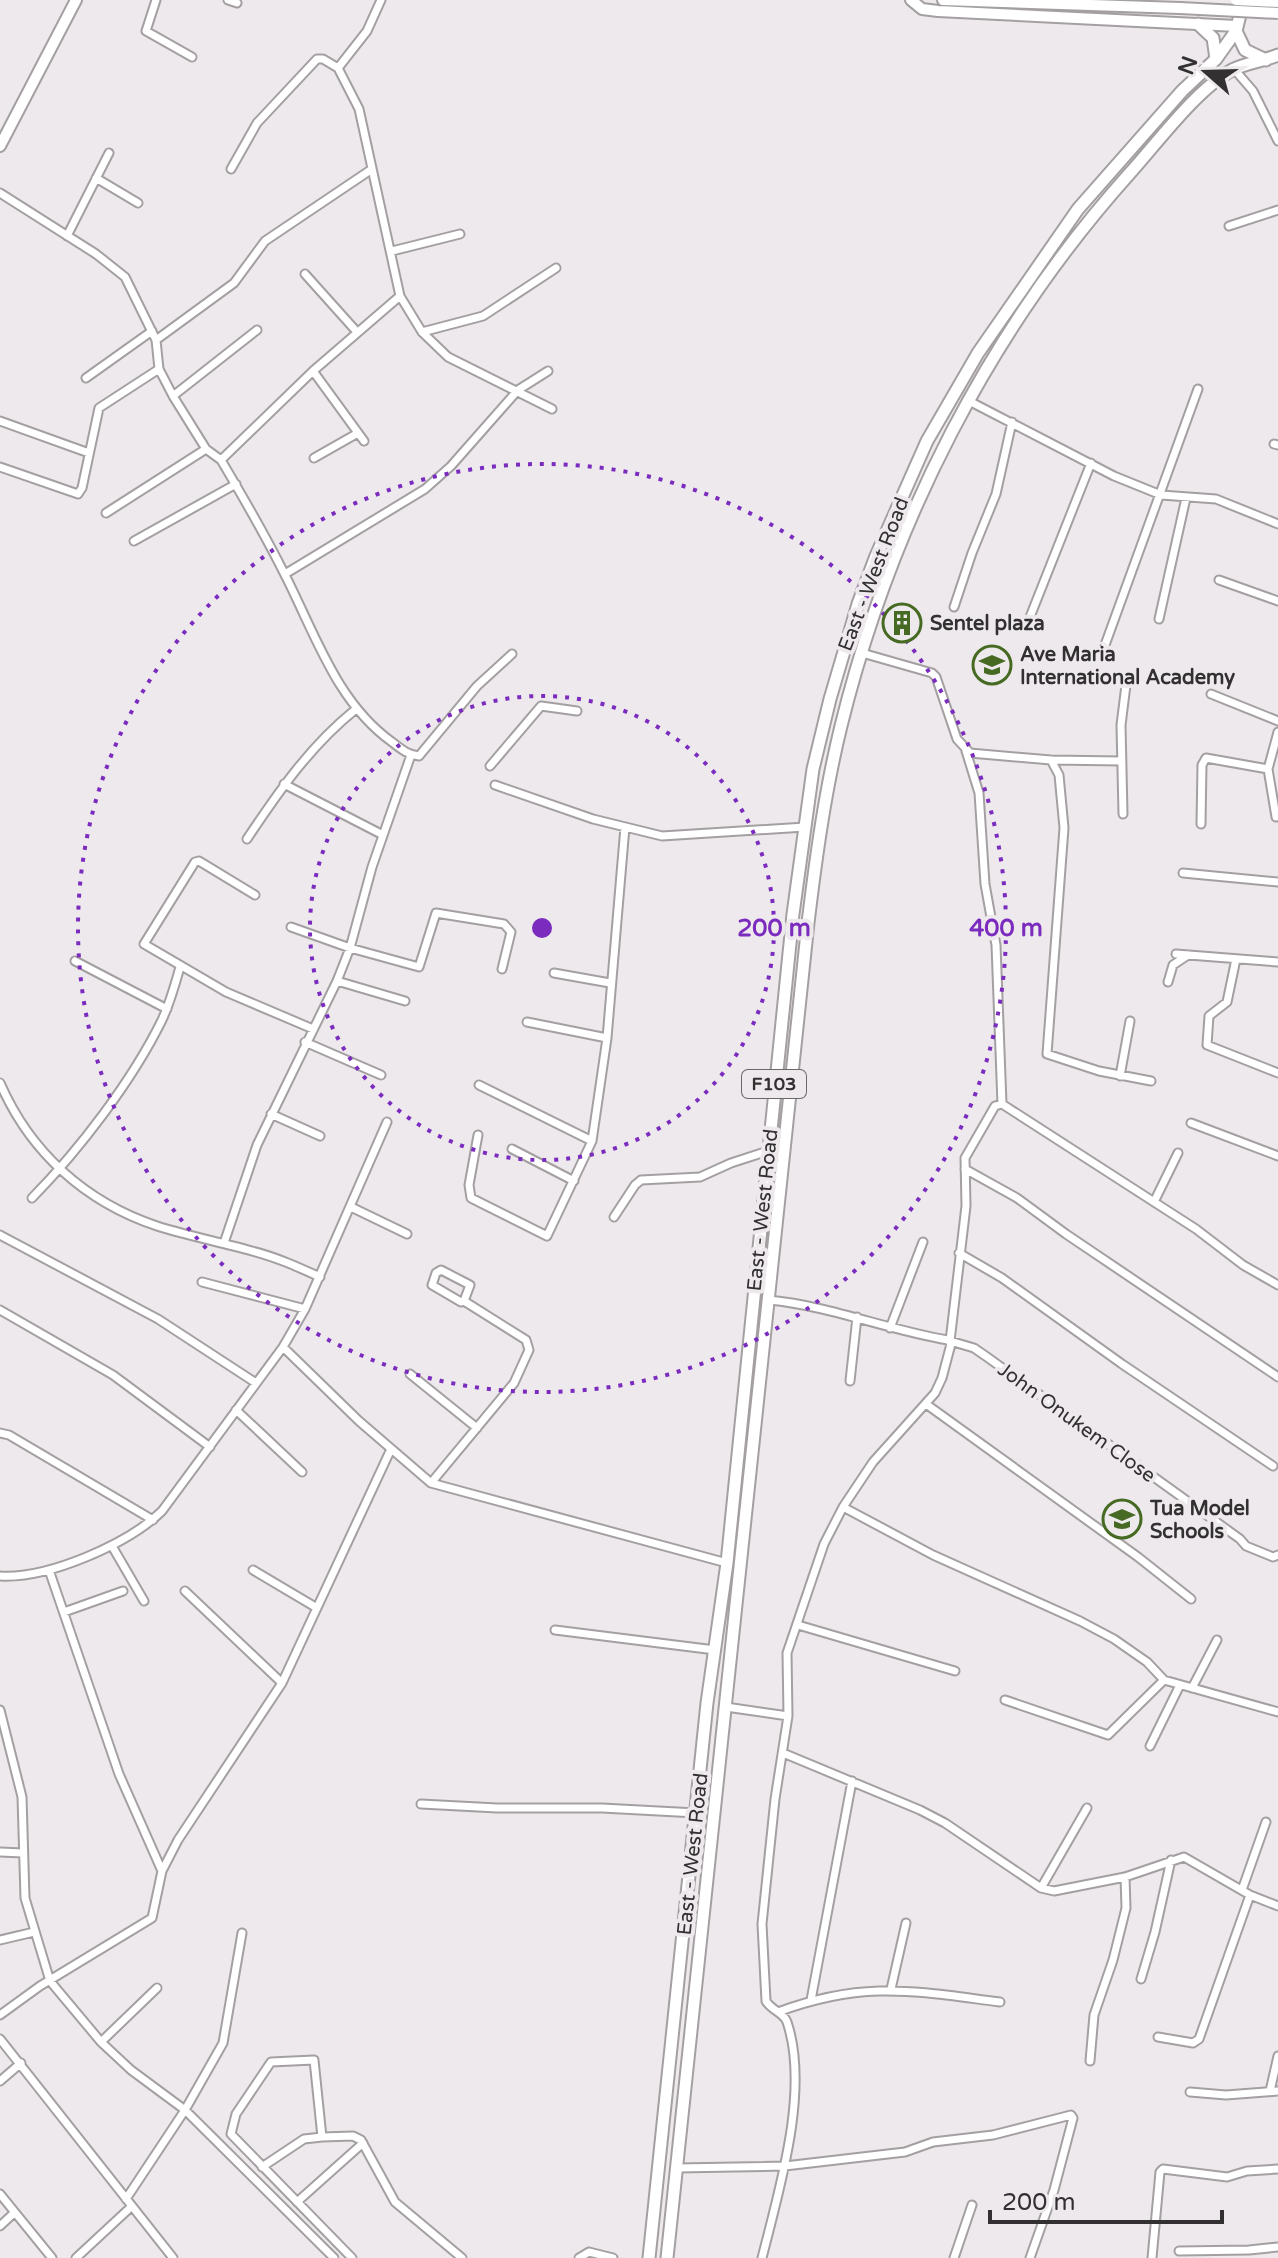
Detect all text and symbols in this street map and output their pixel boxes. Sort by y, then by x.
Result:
north arrow [1166,32,1246,112]
text: N [1173,53,1203,78]
street label: East - West Road [834,494,914,655]
building icon: Sentel plaza [881,602,923,644]
place label: Sentel plaza [930,612,1045,636]
place label: Ave Maria International Academy [1020,643,1235,690]
school or university icon: Ave Maria International Academy [971,644,1013,686]
centre of rings [528,914,556,942]
text: 200 m [737,914,811,943]
text: 400 m [969,914,1043,943]
road number: F103 [742,1070,806,1098]
street label: East - West Road [743,1128,783,1292]
street label: John Onukem Close [993,1358,1160,1488]
place label: Tua Model Schools [1149,1497,1250,1544]
school or university icon: Tua Model Schools [1101,1498,1143,1540]
street label: East - West Road [673,1772,713,1936]
scale bar [990,2174,1222,2224]
text: 200 m [1002,2188,1076,2217]

